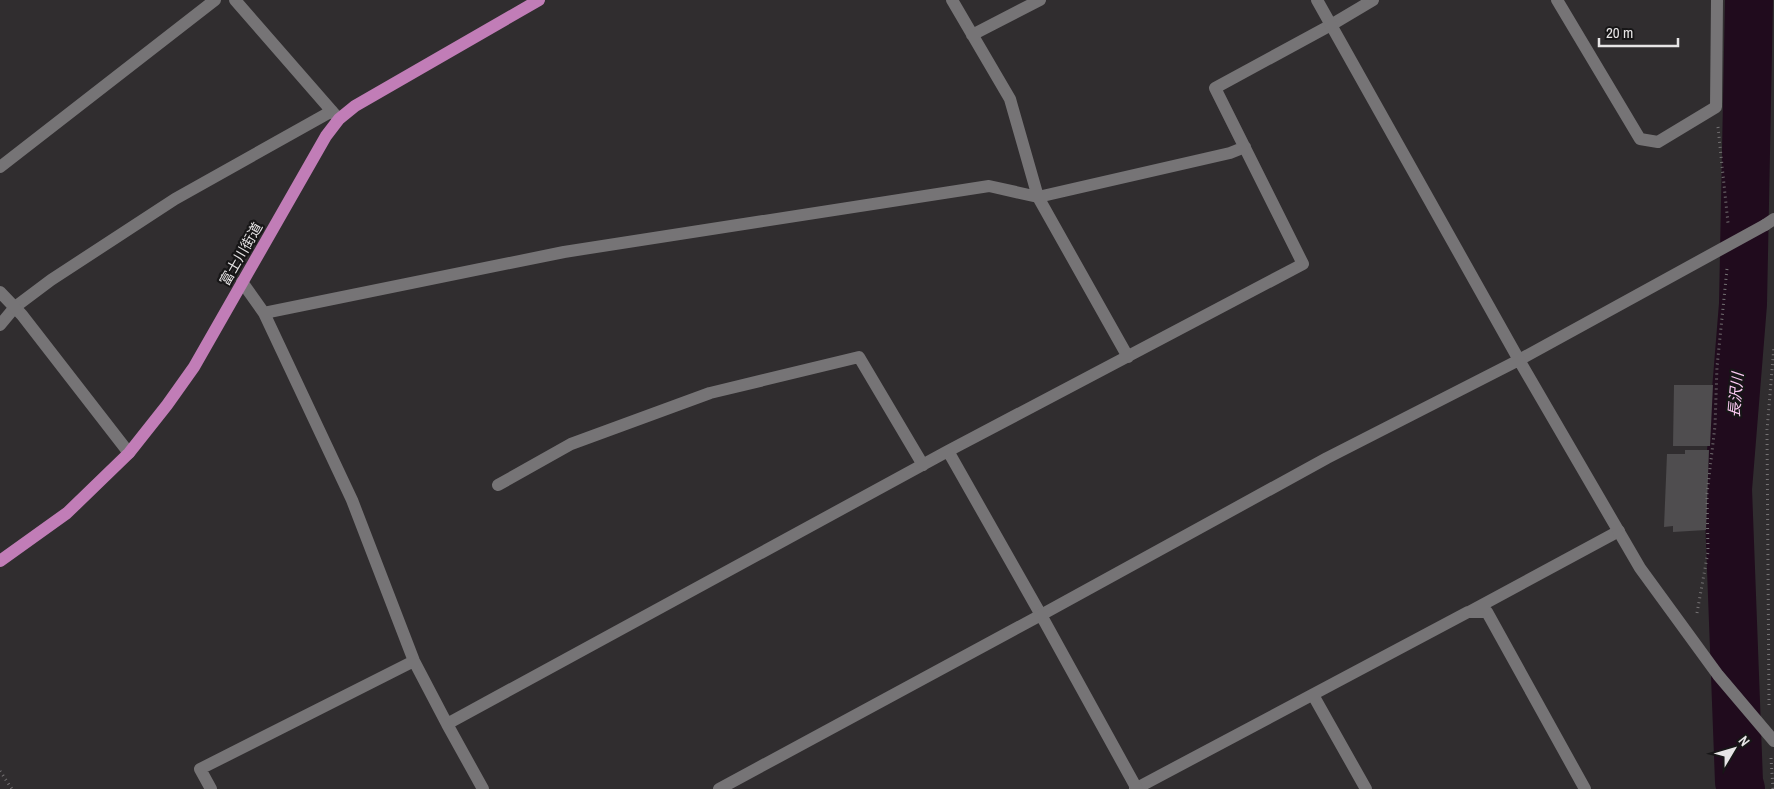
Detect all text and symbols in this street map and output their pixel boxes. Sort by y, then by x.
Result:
scale bar [1599,15,1678,47]
text: 20 m [1606,22,1633,43]
street label: 富士川街道 [216,219,266,289]
water label: 長沢川 [1723,370,1748,418]
north arrow [1709,724,1759,774]
text: N [1735,732,1754,750]

